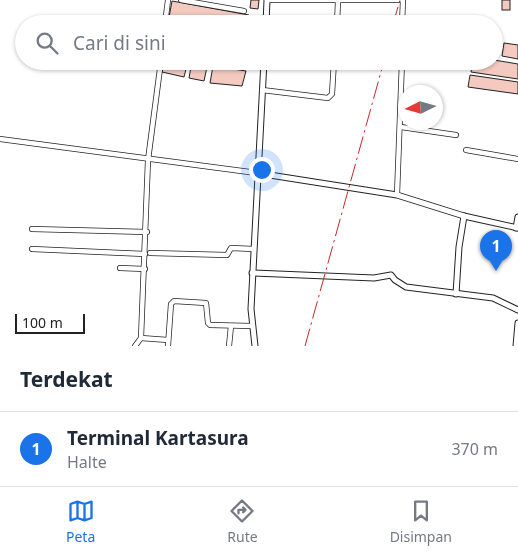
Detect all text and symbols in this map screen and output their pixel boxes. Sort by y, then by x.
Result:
search box [15,15,503,70]
icon: search [33,29,61,57]
text: Cari di sini [73,30,166,56]
north arrow [398,85,443,130]
your location [249,157,275,183]
pin: 1 [480,230,512,271]
scale bar [15,311,85,334]
text: 100 m [22,313,63,332]
text: Terdekat [20,365,113,393]
text: Terminal Kartasura [67,425,249,451]
text: 1 [31,438,41,460]
text: 370 m [451,438,498,460]
text: Halte [67,451,107,473]
tab: Peta [66,497,95,546]
tab: Rute [227,497,258,546]
tab: Disimpan [390,497,452,546]

